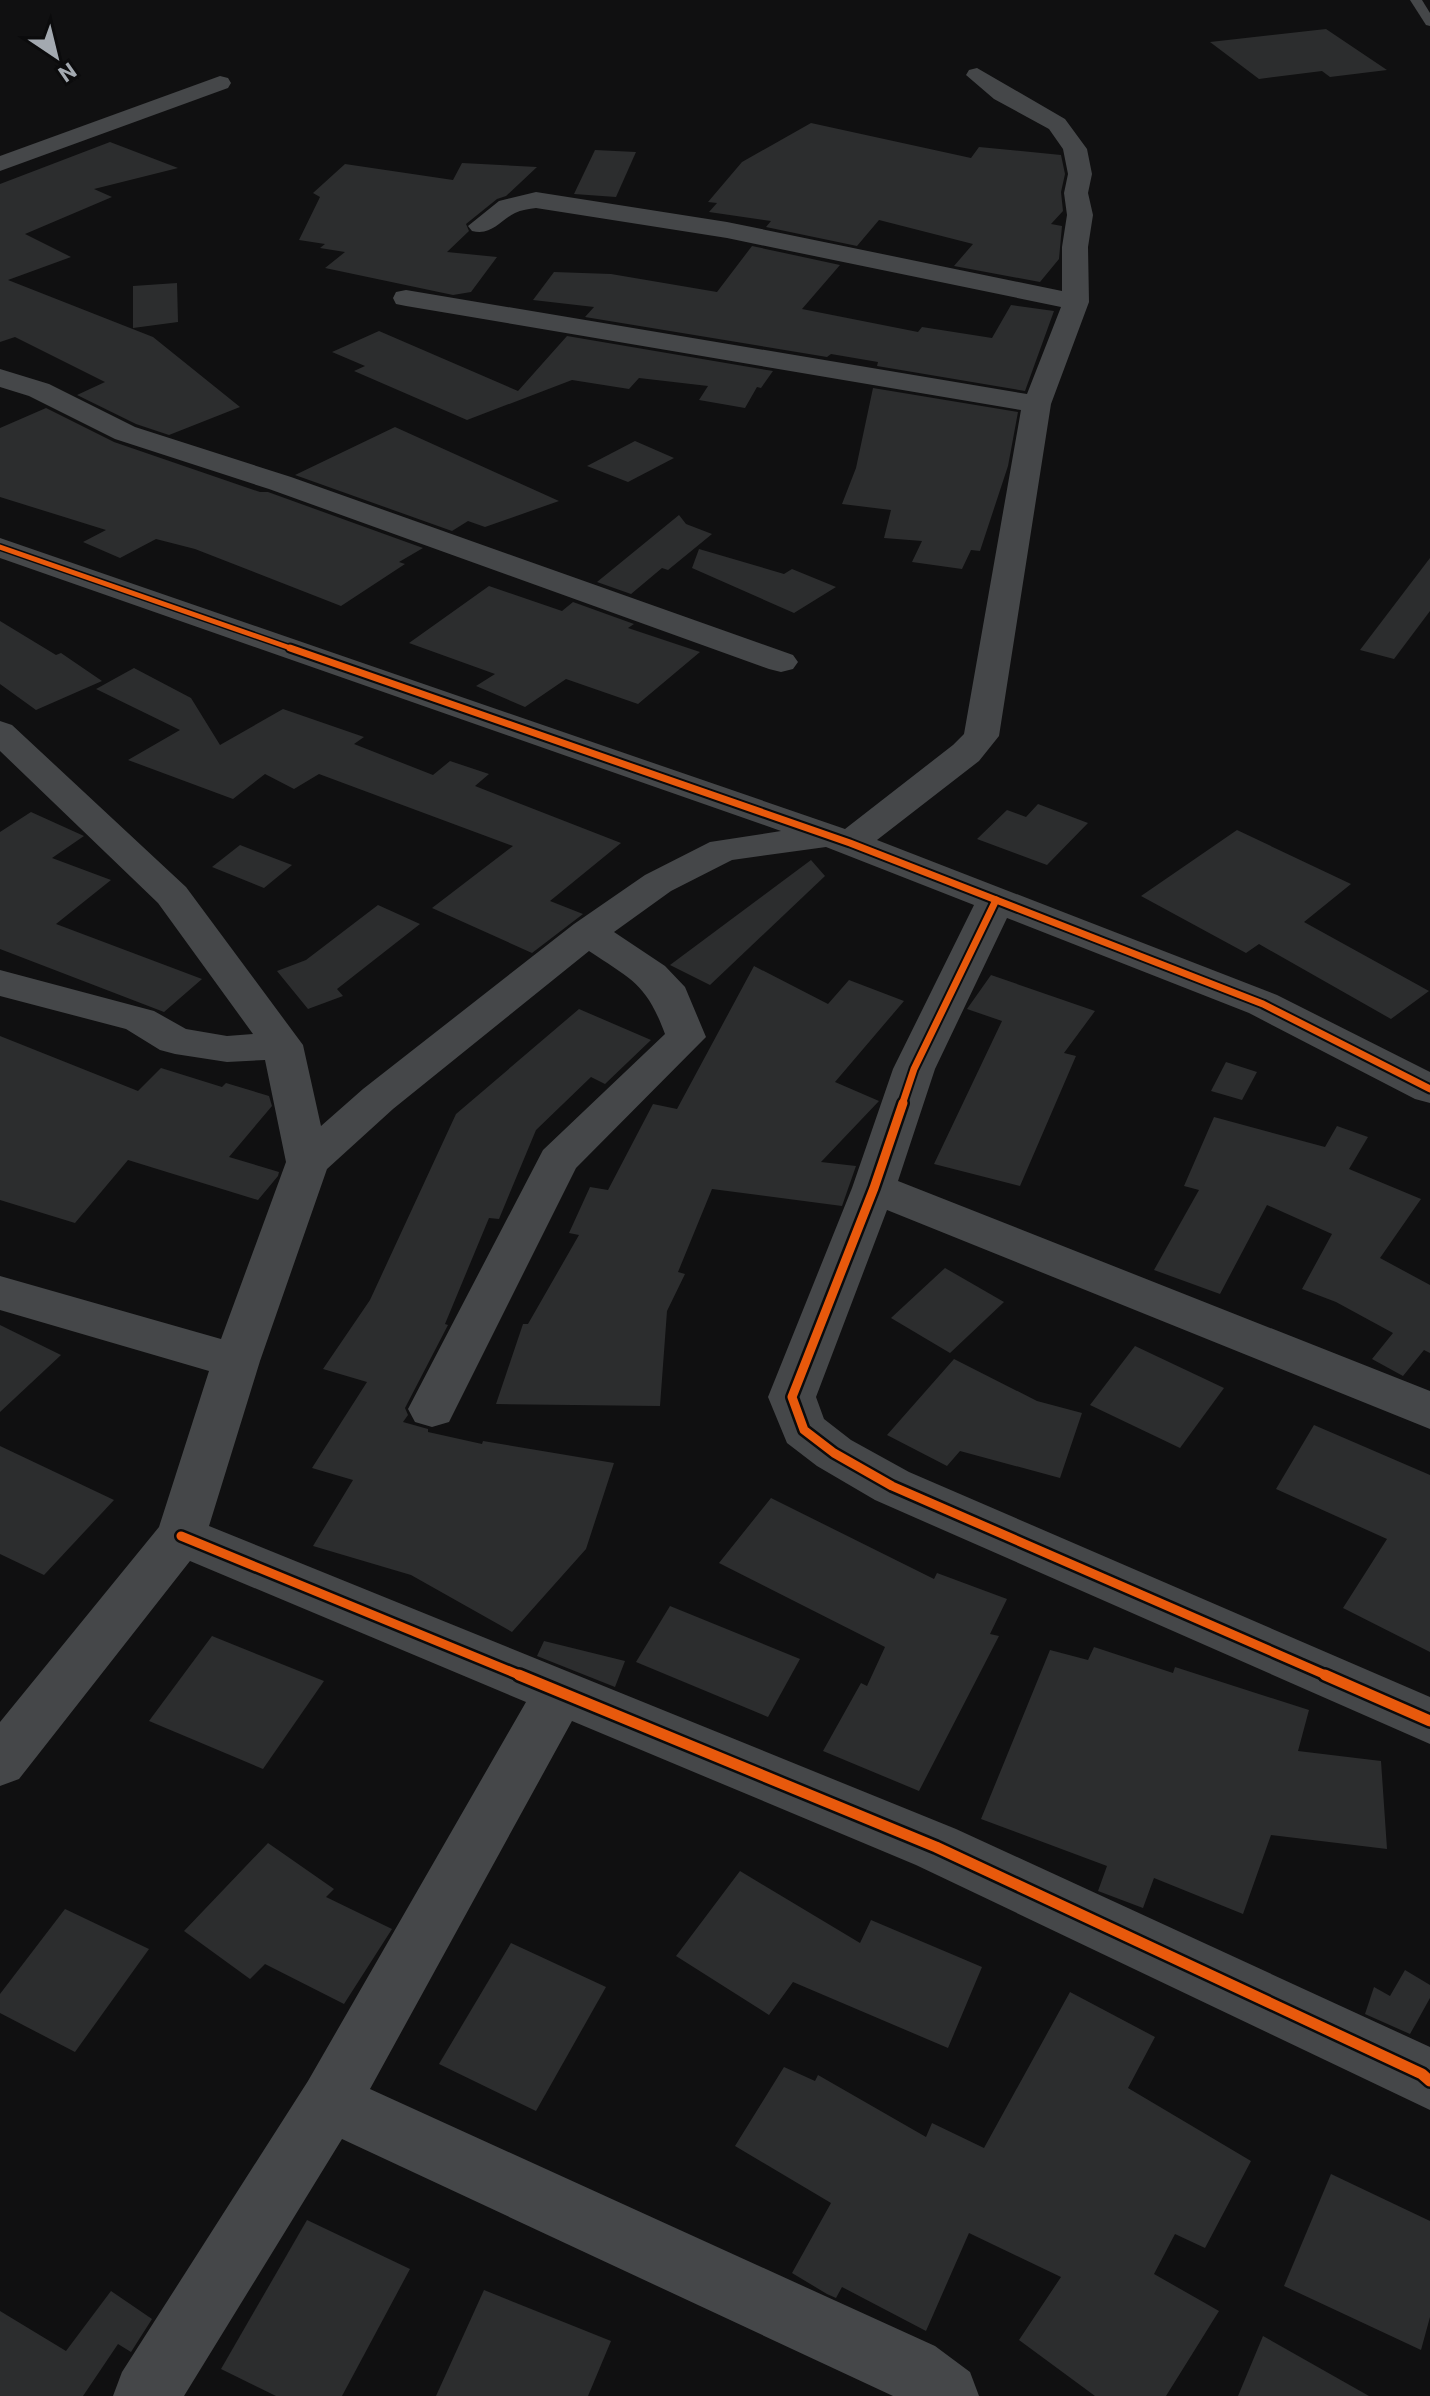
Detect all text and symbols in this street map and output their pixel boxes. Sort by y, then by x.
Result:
north arrow [16,16,96,96]
text: N [54,57,81,87]

